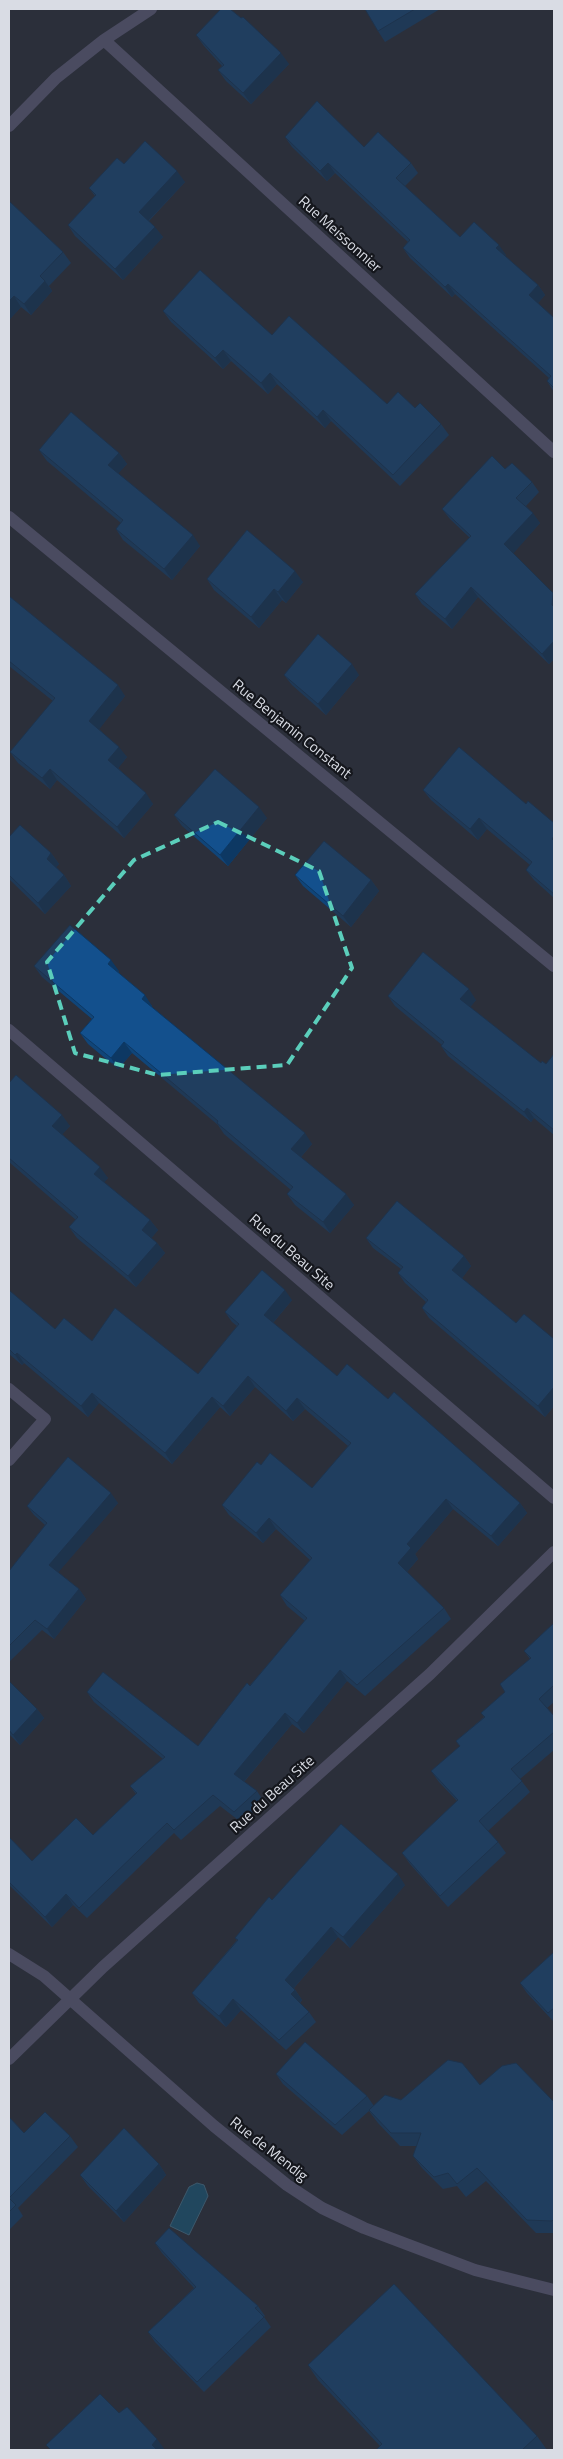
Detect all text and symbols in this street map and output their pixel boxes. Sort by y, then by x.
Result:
street label: Rue Meissonnier [293,190,387,277]
street label: Rue Benjamin Constant [228,673,358,785]
street label: Rue du Beau Site [244,1208,340,1295]
street label: Rue du Beau Site [224,1749,319,1838]
street label: Rue de Mendig [225,2111,314,2187]

